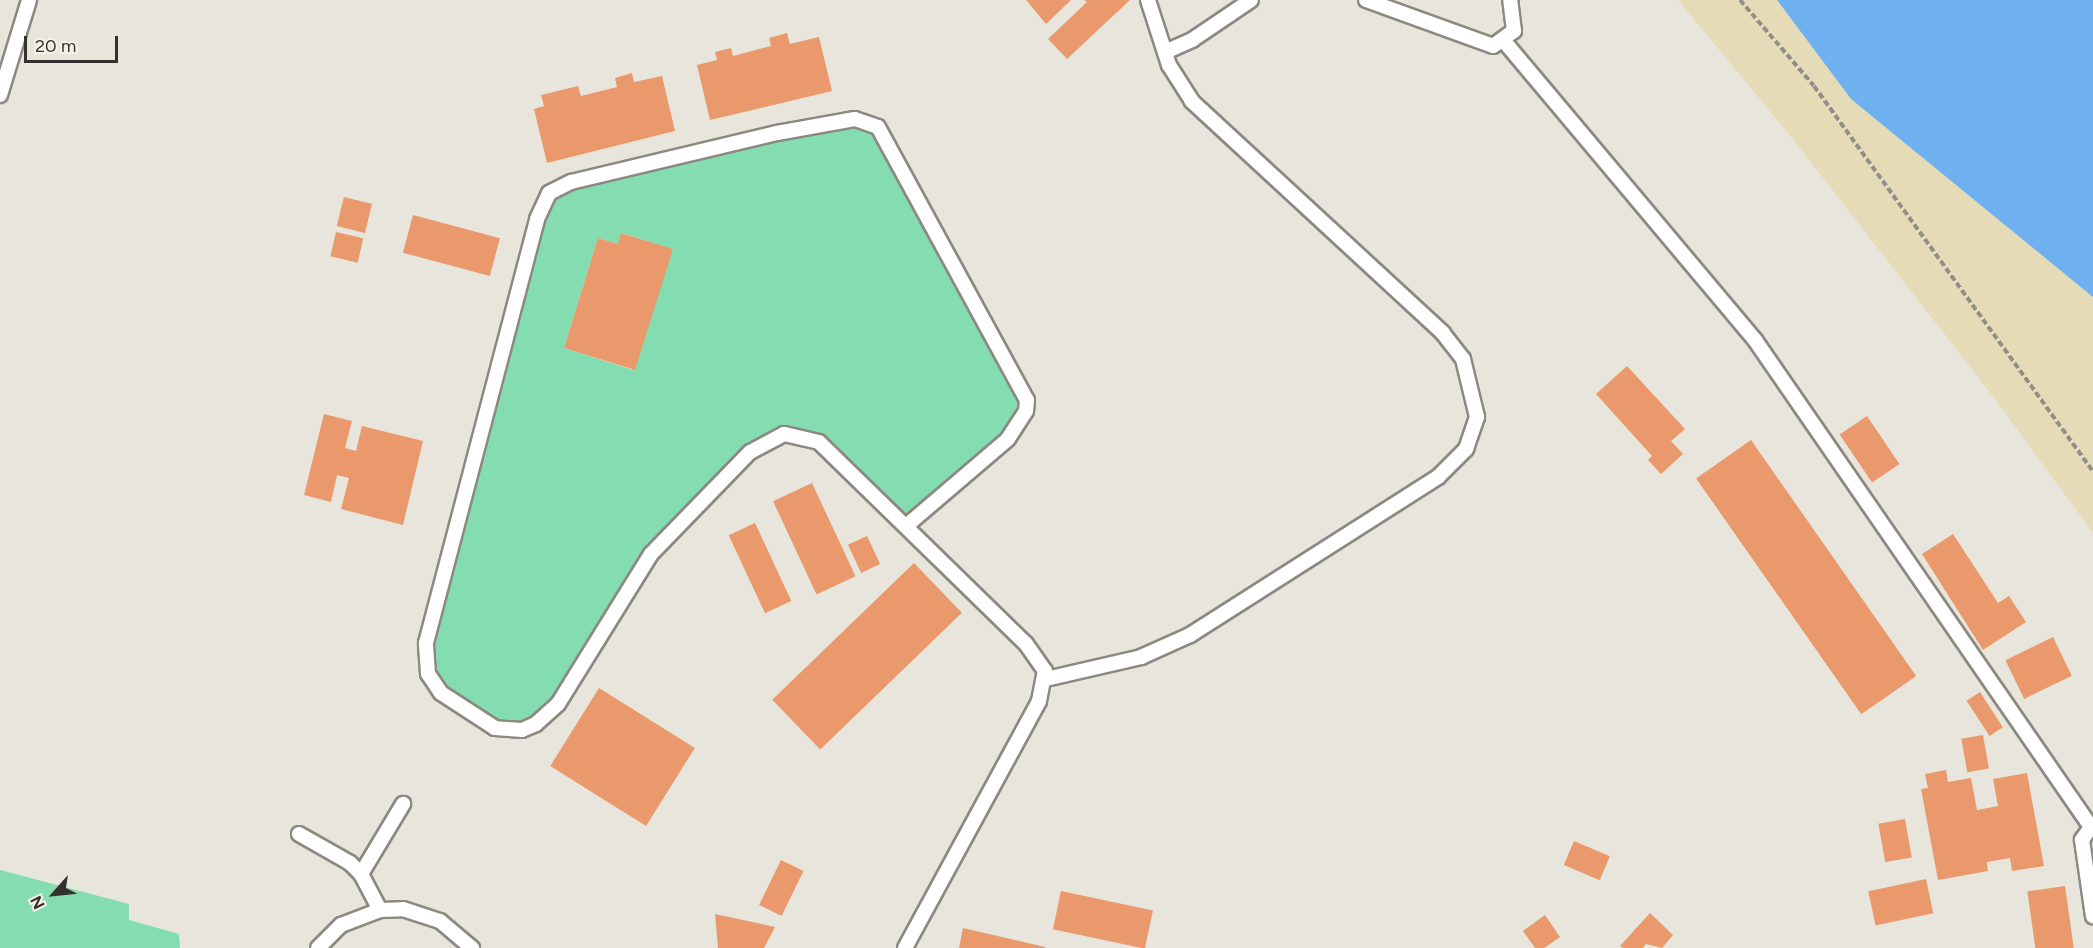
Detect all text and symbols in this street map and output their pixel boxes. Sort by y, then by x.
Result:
scale bar [27,24,122,62]
text: 20 m [35,35,76,57]
north arrow [24,864,84,924]
text: N [26,893,49,912]

